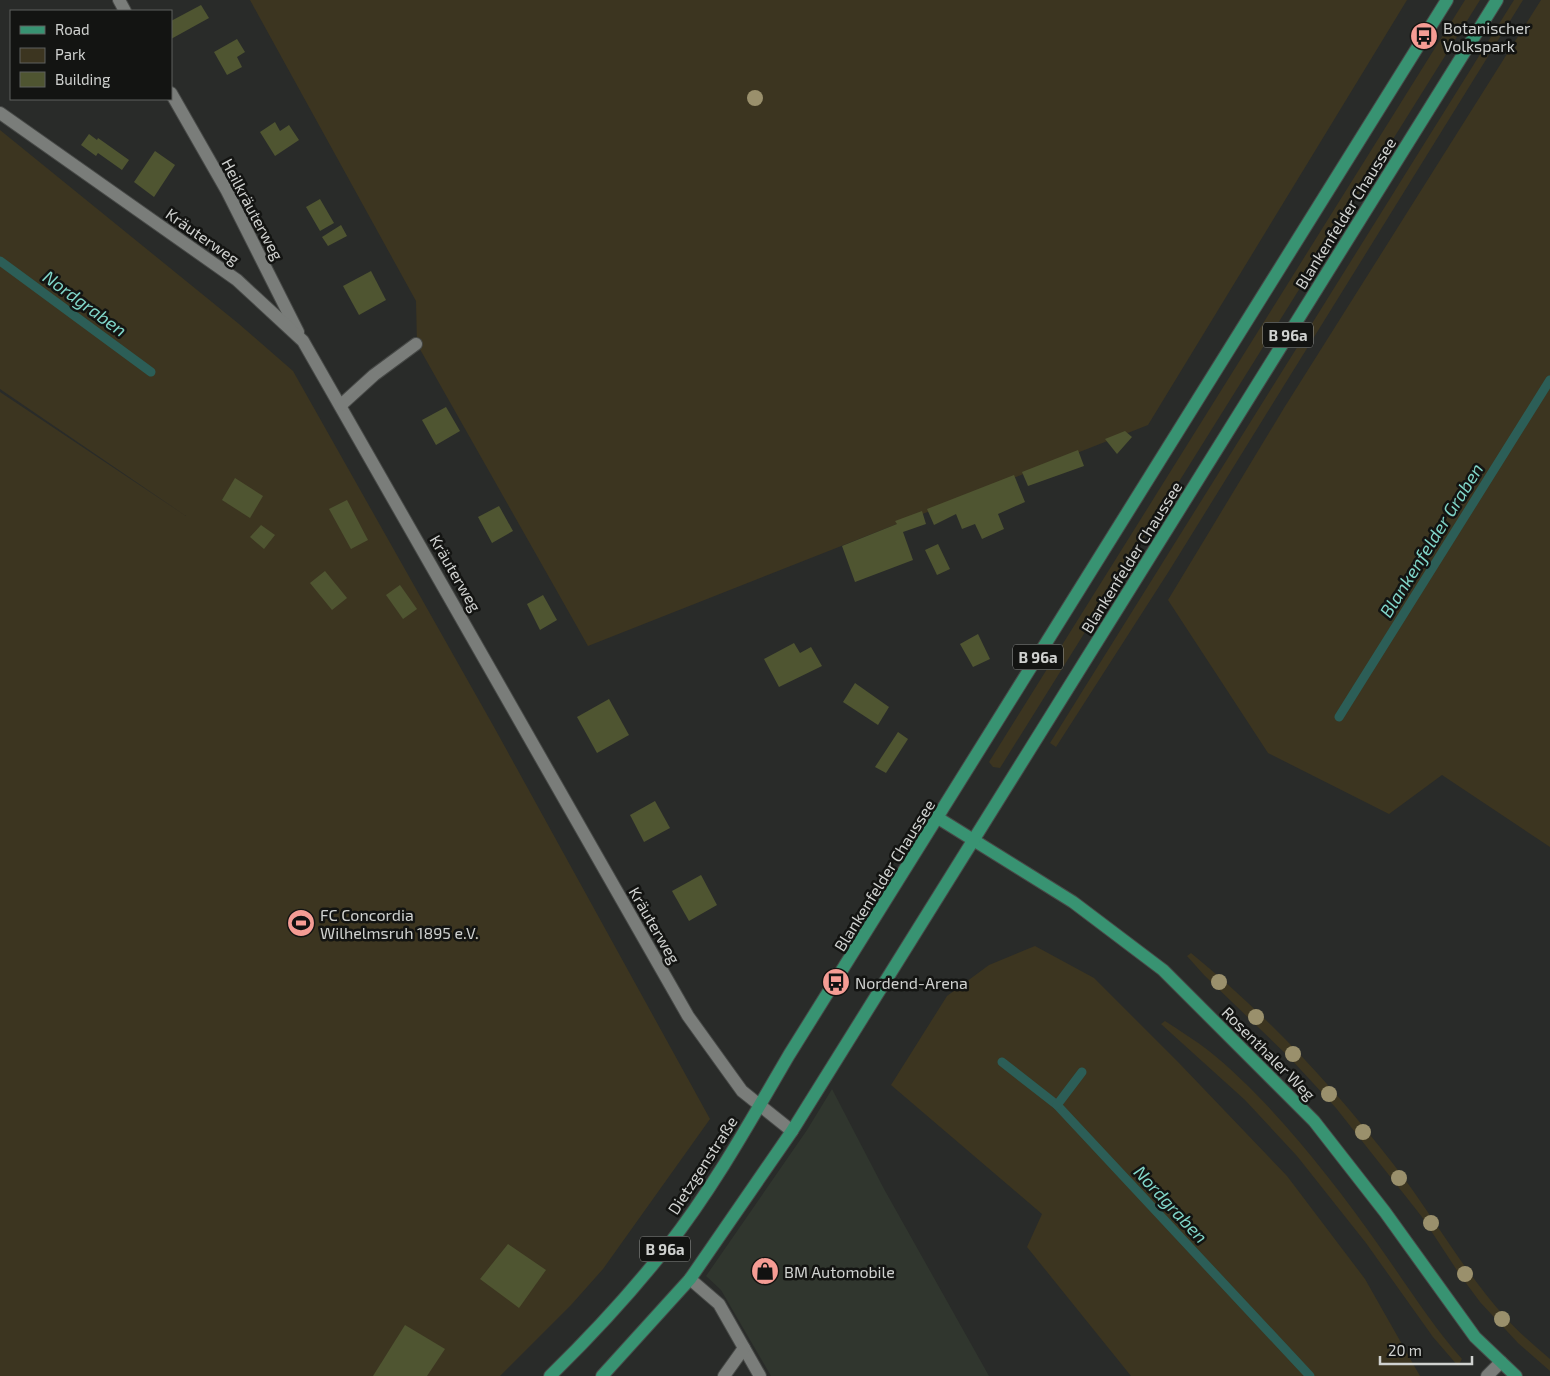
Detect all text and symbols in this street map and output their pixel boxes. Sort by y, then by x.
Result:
legend [10,10,172,100]
place label: Botanischer Volkspark [1443,18,1531,55]
text: Road [55,20,90,38]
bus stop icon: Botanischer Volkspark [1409,21,1439,51]
text: Park [55,45,86,63]
text: Building [55,70,111,88]
street label: Blankenfelder Chaussee [1291,134,1399,292]
street label: Heilkräuterweg [218,155,288,263]
street label: Kräuterweg [163,204,244,268]
water label: Nordgraben [39,265,131,341]
road number: B 96a [1263,322,1313,348]
water label: Blankenfelder Graben [1375,459,1487,621]
street label: Blankenfelder Chaussee [1077,478,1185,636]
street label: Kräuterweg [426,531,486,615]
road number: B 96a [1013,644,1063,670]
street label: Blankenfelder Chaussee [830,796,938,954]
street label: Kräuterweg [625,883,685,967]
place label: FC Concordia Wilhelmsruh 1895 e.V. [320,905,479,942]
sports icon: FC Concordia Wilhelmsruh 1895 e.V. [286,908,316,938]
bus stop icon: Nordend-Arena [821,967,851,997]
place label: Nordend-Arena [855,973,968,992]
street label: Rosenthaler Weg [1218,1002,1320,1104]
street label: Dietzgenstraße [663,1112,741,1218]
water label: Nordgraben [1129,1161,1213,1247]
road number: B 96a [640,1236,690,1262]
shop icon: BM Automobile [750,1256,780,1286]
place label: BM Automobile [784,1262,895,1281]
scale bar [1380,1334,1472,1366]
text: 20 m [1388,1341,1422,1359]

